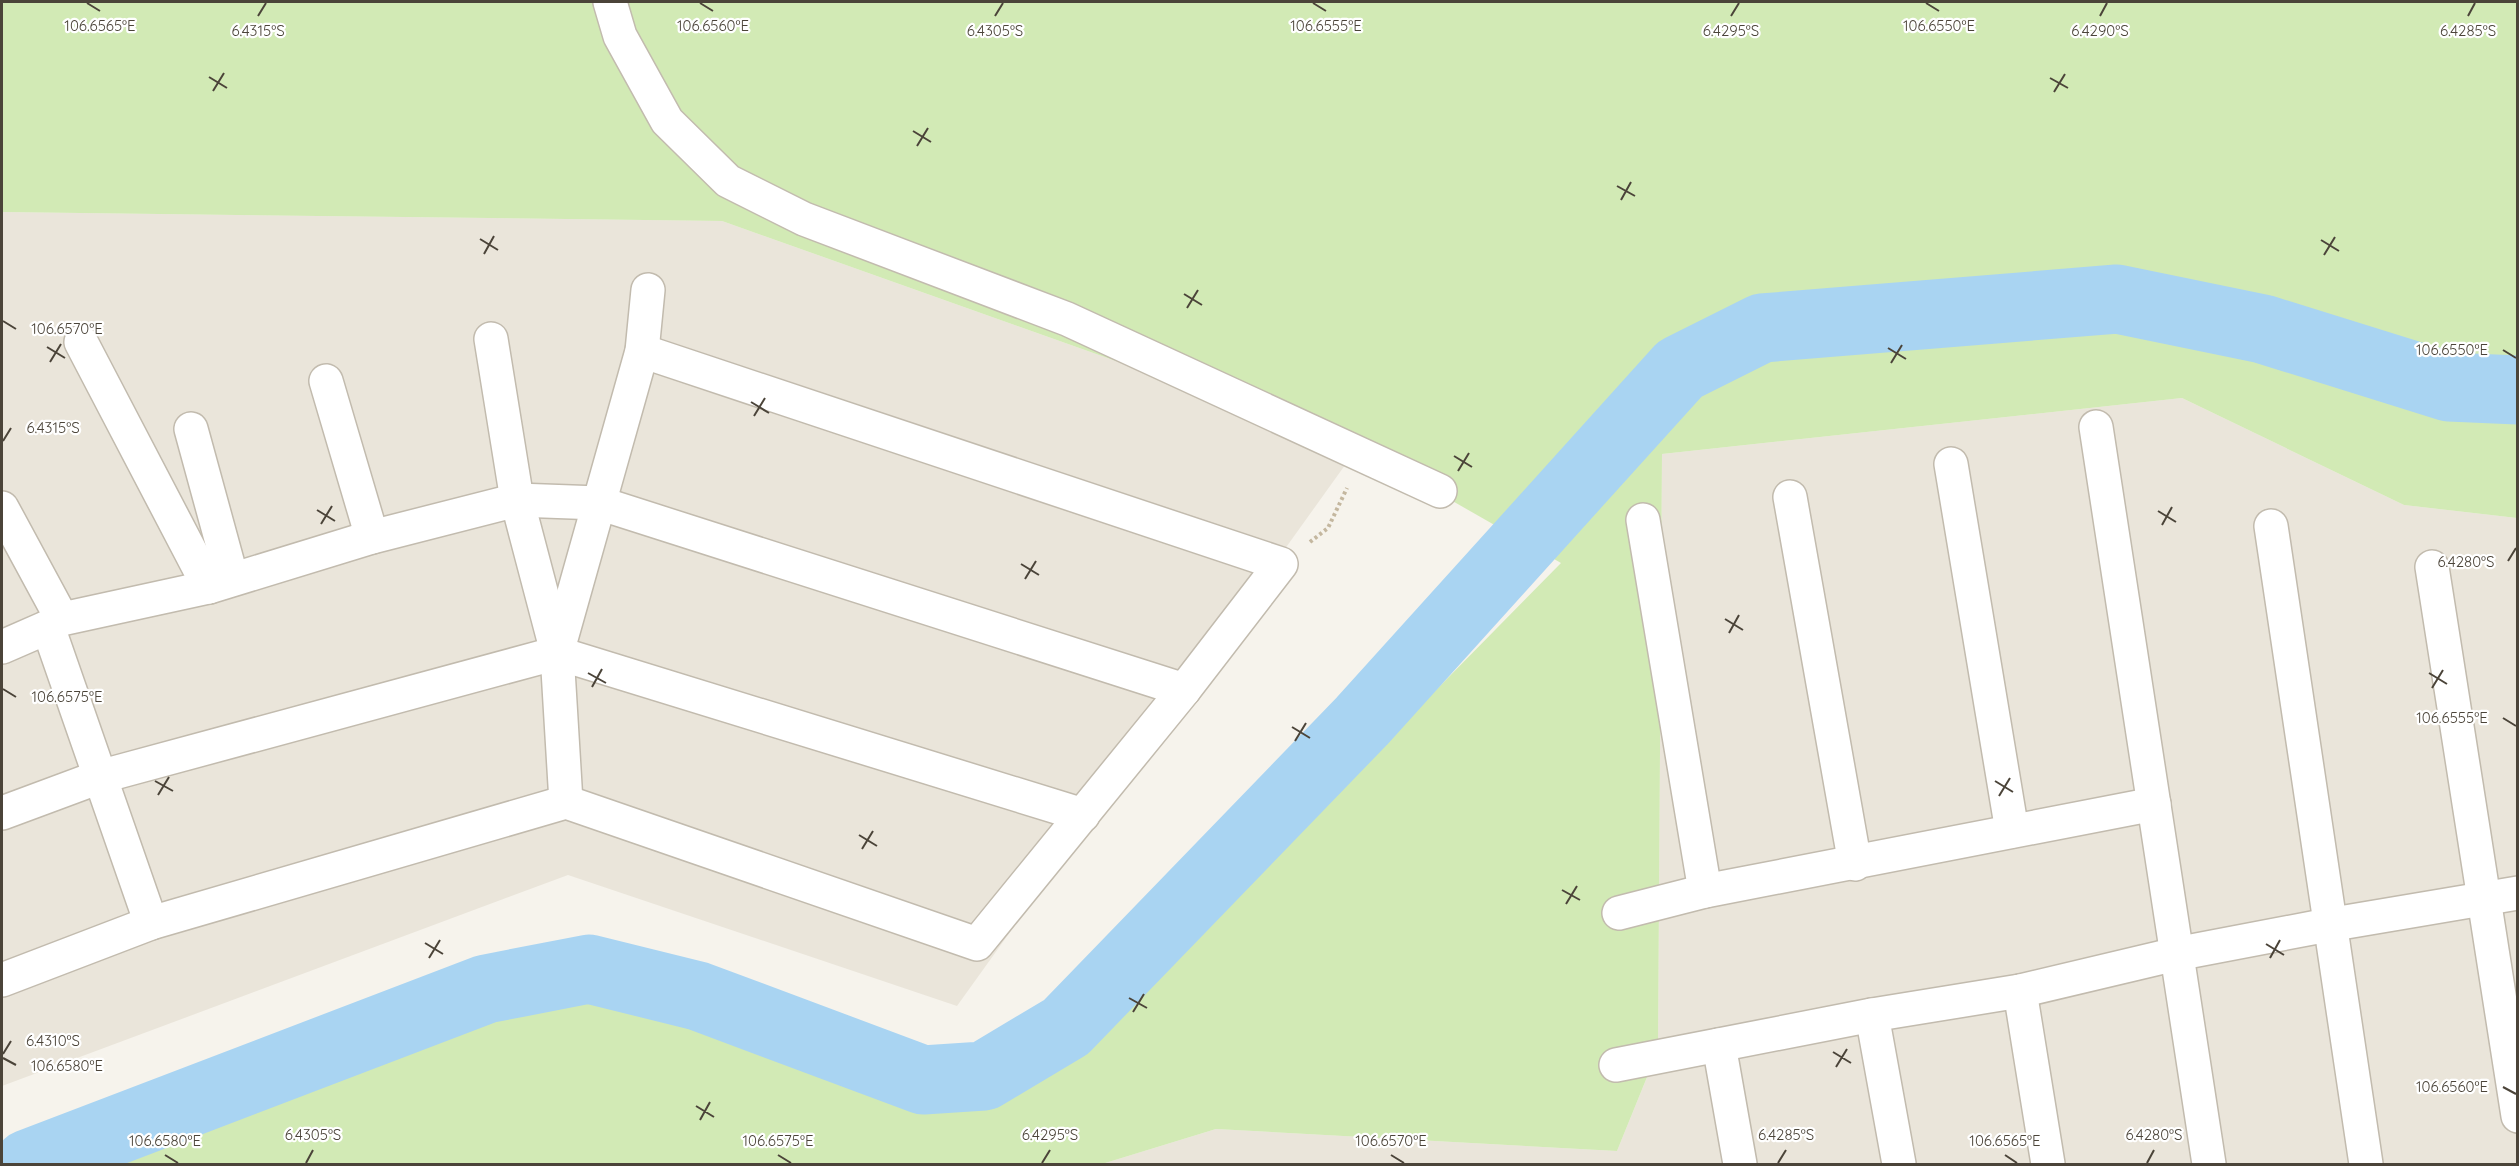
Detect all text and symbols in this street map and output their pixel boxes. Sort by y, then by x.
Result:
text: 106.6565°E [64,16,136,35]
text: 106.6560°E [677,16,749,35]
text: 106.6555°E [1290,16,1362,35]
text: 106.6550°E [1903,16,1975,35]
text: 6.4315°S [231,21,285,40]
text: 6.4305°S [967,21,1023,40]
text: 6.4295°S [1703,21,1759,40]
text: 6.4290°S [2071,21,2129,40]
text: 6.4285°S [2440,21,2496,40]
text: 106.6570°E [31,319,103,338]
text: 106.6550°E [2416,340,2488,359]
text: 6.4315°S [26,418,80,437]
text: 6.4280°S [2438,552,2495,571]
text: 106.6575°E [32,687,102,706]
text: 106.6555°E [2416,708,2488,727]
text: 6.4310°S [26,1031,80,1050]
text: 106.6580°E [31,1056,103,1075]
text: 106.6560°E [2416,1077,2488,1096]
text: 6.4305°S [285,1125,341,1144]
text: 6.4295°S [1022,1125,1078,1144]
text: 6.4285°S [1758,1125,1814,1144]
text: 6.4280°S [2126,1125,2183,1144]
text: 106.6580°E [129,1131,201,1150]
text: 106.6575°E [743,1131,813,1150]
text: 106.6570°E [1355,1131,1427,1150]
text: 106.6565°E [1969,1131,2041,1150]

